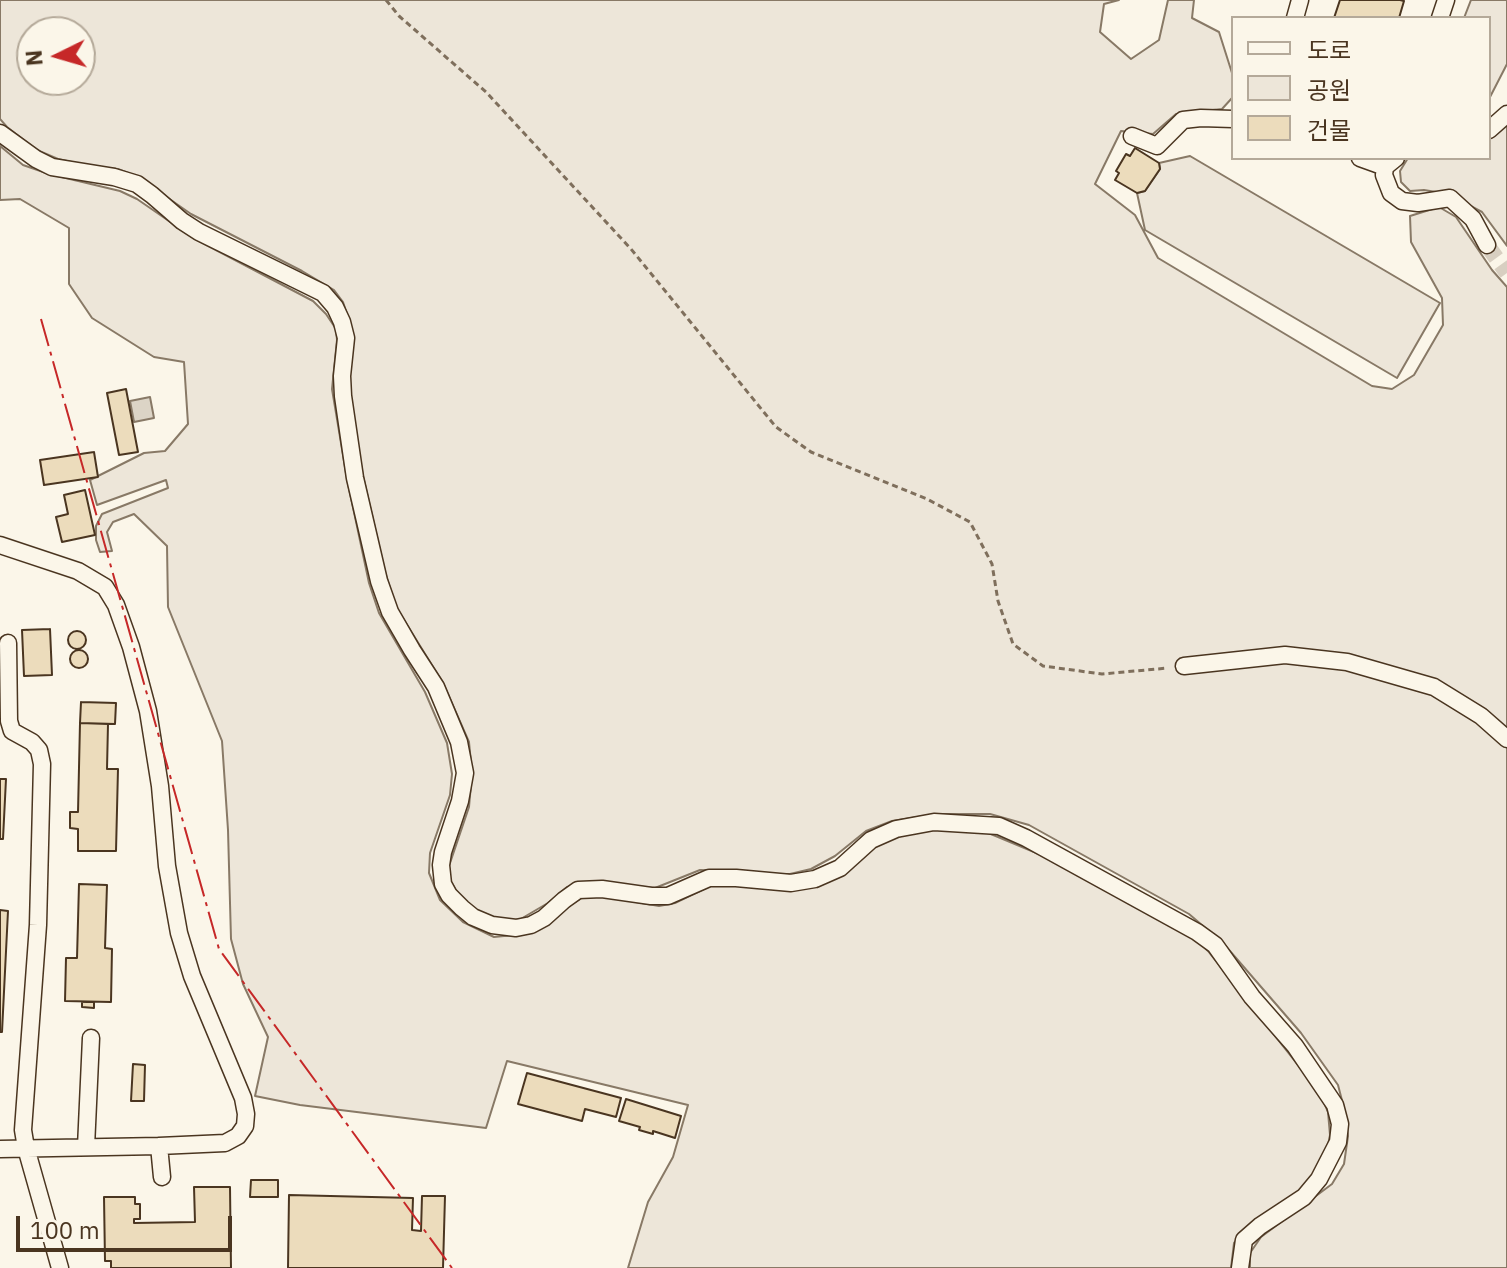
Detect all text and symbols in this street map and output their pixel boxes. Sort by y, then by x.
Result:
north arrow [16,16,96,96]
legend [1231,16,1491,160]
text: 도로 [1307,34,1351,66]
text: N [18,49,49,67]
text: 공원 [1307,74,1351,106]
text: 건물 [1307,114,1351,146]
scale bar [20,1200,236,1250]
text: 100 m [30,1214,100,1246]

